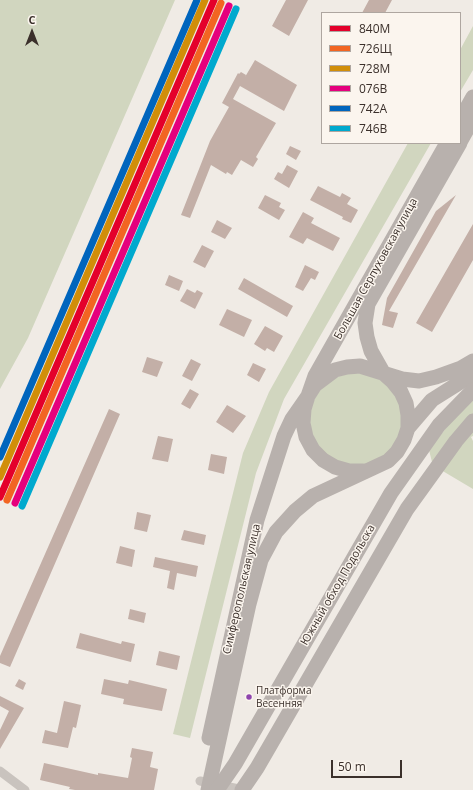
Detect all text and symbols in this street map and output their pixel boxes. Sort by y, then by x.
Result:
north arrow [12,12,52,52]
text: С [28,12,36,27]
legend [321,12,461,144]
text: 840М [359,20,390,37]
text: 726Щ [359,40,392,57]
text: 728М [359,60,390,77]
text: 076В [359,80,387,97]
text: 742А [359,100,387,117]
text: 746В [359,120,387,137]
street label: Большая Серпуховская улица [332,196,420,342]
street label: Южный обход Подольска [298,522,378,648]
street label: Симферопольская улица [221,523,263,655]
place label: Платформа Весенняя [256,685,311,708]
marker: Платформа Весенняя [244,692,254,702]
scale bar [333,752,404,778]
text: 50 m [338,758,366,775]

